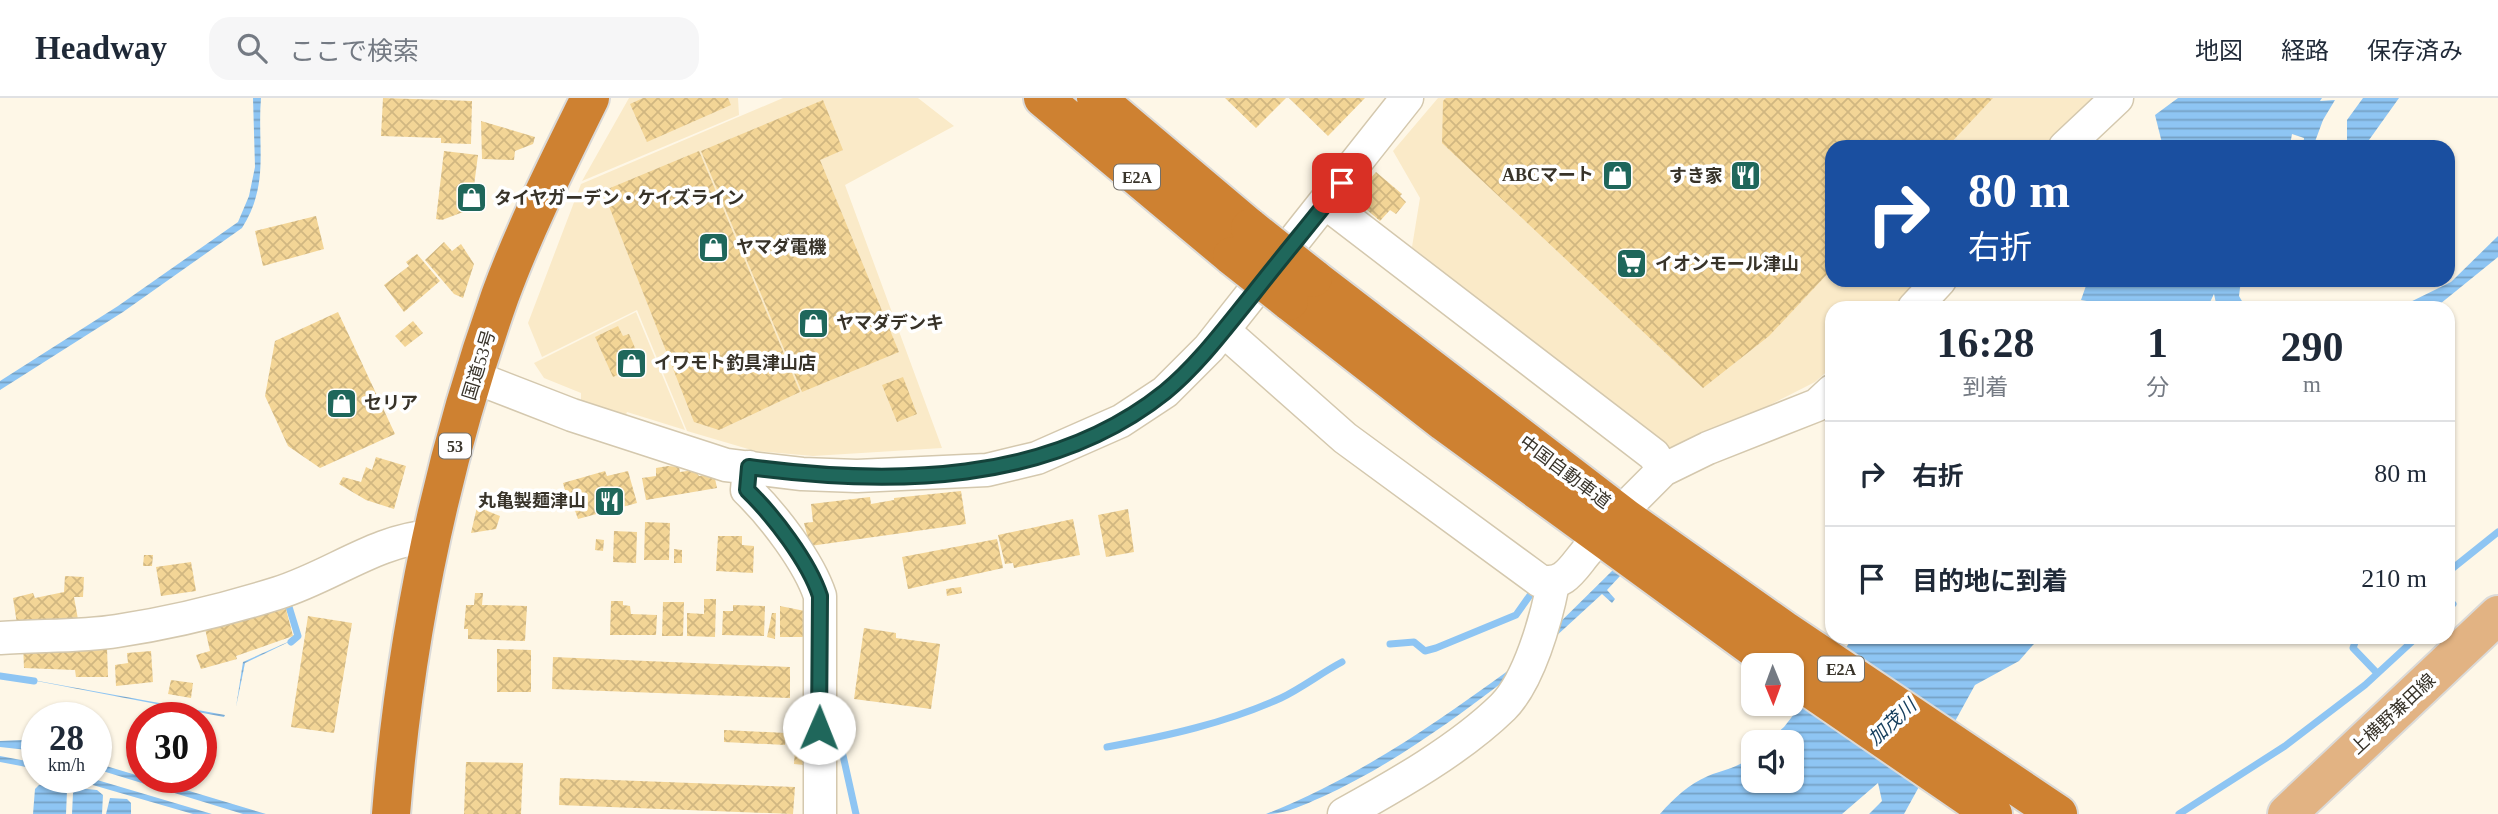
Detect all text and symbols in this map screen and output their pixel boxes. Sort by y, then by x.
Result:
search box [209,17,699,80]
icon: search [233,29,271,67]
text: Headway [35,30,167,66]
text: ここで検索 [289,37,419,66]
text: 地図 [2195,38,2243,64]
text: 経路 [2281,38,2329,64]
text: 保存済み [2367,38,2463,64]
pin [1312,153,1372,213]
shop icon: ABCマート [1600,158,1634,192]
restaurant icon: すき家 [1729,159,1763,193]
text: 80 m [1968,163,2070,218]
road number: E2A [1114,164,1160,190]
icon: arrive [1323,164,1361,202]
place label: ABCマート [1502,165,1594,185]
place label: すき家 [1669,166,1723,186]
icon: right [1853,168,1944,259]
shop icon: タイヤガーデン・ケイズライン [454,181,488,215]
place label: タイヤガーデン・ケイズライン [494,188,745,208]
text: 右折 [1968,229,2032,265]
shop icon: ヤマダ電機 [696,230,730,264]
place label: ヤマダ電機 [736,237,827,257]
supermarket icon: イオンモール津山 [1615,247,1649,281]
place label: イオンモール津山 [1655,254,1799,274]
shop icon: ヤマダデンキ [796,306,830,340]
place label: ヤマダデンキ [836,313,944,333]
text: 16:28 [1937,320,2035,366]
text: 1 [2147,320,2168,366]
text: 290 [2281,324,2344,370]
street label: 国道53号 [459,328,499,402]
shop icon: イワモト釣具津山店 [614,346,648,380]
place label: イワモト釣具津山店 [654,353,816,373]
text: m [2303,372,2321,397]
text: 到着 [1963,375,2009,400]
text: 分 [2146,375,2169,400]
shop icon: セリア [324,386,358,420]
place label: セリア [364,393,418,413]
street label: 中国自動車道 [1516,432,1614,512]
road number: 53 [439,434,471,458]
icon: right [1853,455,1891,493]
text: 80 m [2374,459,2427,488]
text: 右折 [1912,462,1964,491]
restaurant icon: 丸亀製麺津山 [592,484,626,518]
place label: 丸亀製麺津山 [478,490,586,511]
icon: arrive [1853,560,1891,598]
text: 210 m [2361,564,2427,593]
text: 目的地に到着 [1912,567,2068,596]
north arrow [1741,653,1804,716]
map controls [1741,653,1804,793]
road number: E2A [1818,656,1864,682]
street label: 上横野兼田線 [2347,670,2439,758]
position arrow [782,691,856,765]
water label: 加茂川 [1864,694,1921,749]
speed limit sign: 30 [126,702,217,793]
text: 28 [49,719,84,758]
button: sound [1741,730,1804,793]
text: km/h [48,755,85,775]

